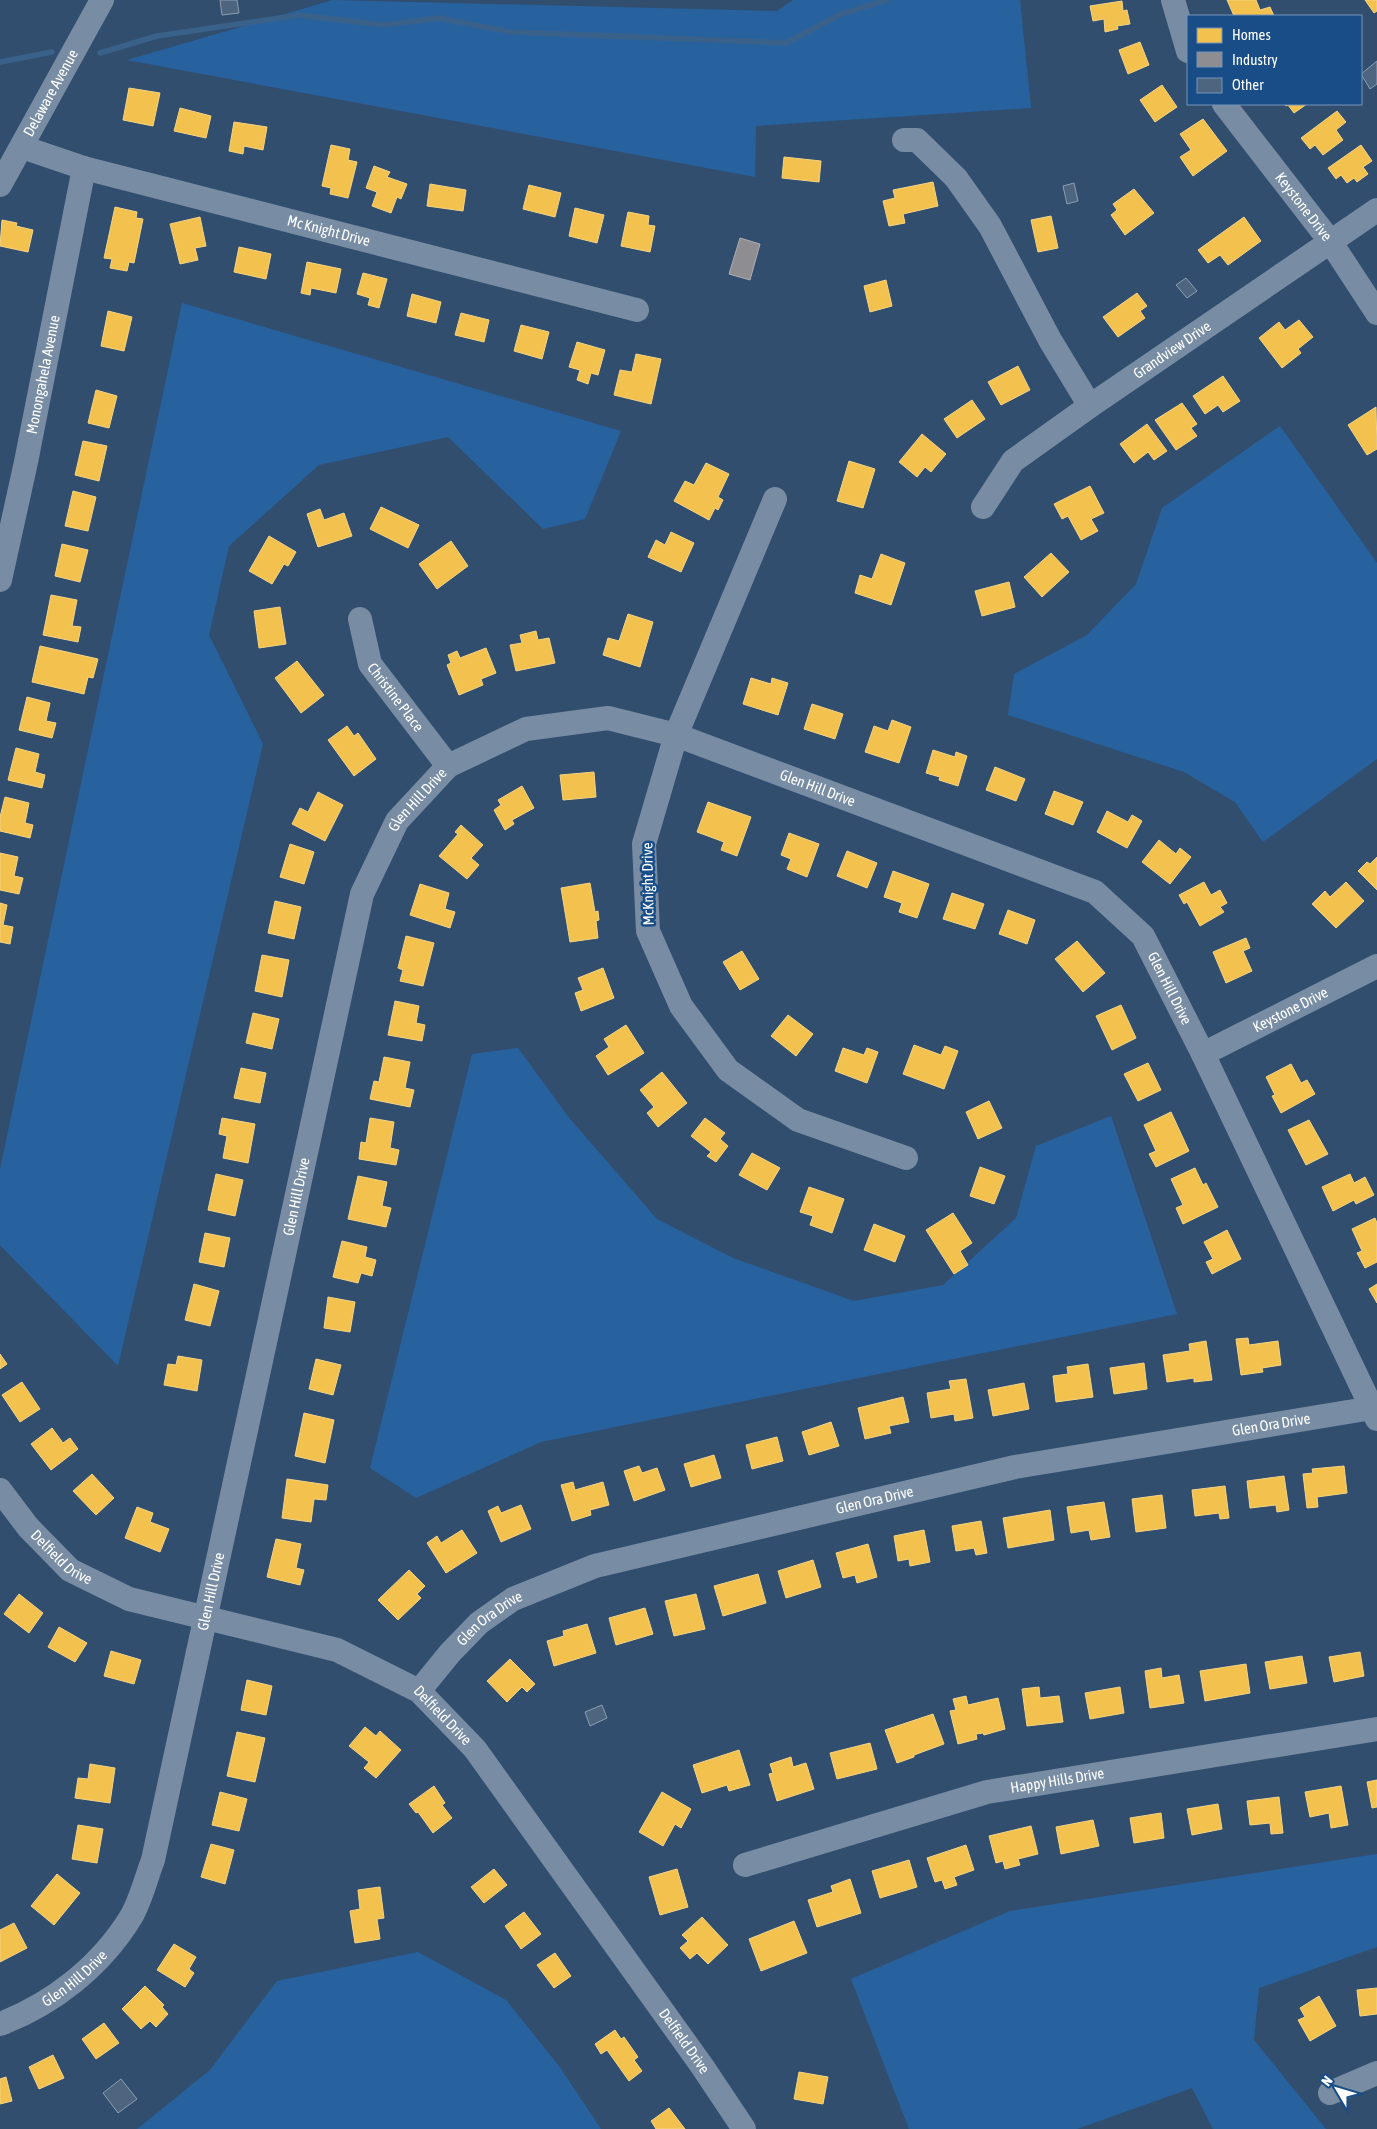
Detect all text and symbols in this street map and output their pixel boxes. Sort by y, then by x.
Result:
legend [1187,15,1362,105]
text: Homes [1232,26,1271,43]
street label: Delaware Avenue [19,46,81,139]
text: Industry [1232,51,1278,68]
text: Other [1232,76,1264,93]
street label: Keystone Drive [1272,169,1336,244]
street label: Mc Knight Drive [285,212,372,249]
street label: Monongahela Avenue [23,313,63,435]
street label: Grandview Drive [1130,317,1214,382]
street label: Christine Place [364,659,428,735]
street label: Glen Hill Drive [384,764,450,834]
street label: Glen Hill Drive [778,766,858,810]
street label: McKnight Drive [638,842,657,926]
street label: Glen Hill Drive [1144,949,1196,1027]
street label: Keystone Drive [1250,983,1331,1035]
street label: Glen Hill Drive [279,1156,313,1237]
street label: Glen Ora Drive [1231,1409,1312,1439]
street label: Glen Ora Drive [834,1482,915,1517]
street label: Delfield Drive [28,1526,95,1588]
street label: Glen Hill Drive [194,1551,227,1632]
street label: Glen Ora Drive [453,1587,525,1649]
street label: Delfield Drive [410,1682,475,1748]
street label: Happy Hills Drive [1009,1764,1106,1796]
street label: Glen Hill Drive [39,1946,110,2010]
street label: Delfield Drive [656,2005,714,2077]
north arrow [1312,2064,1362,2114]
text: N [1318,2073,1336,2089]

